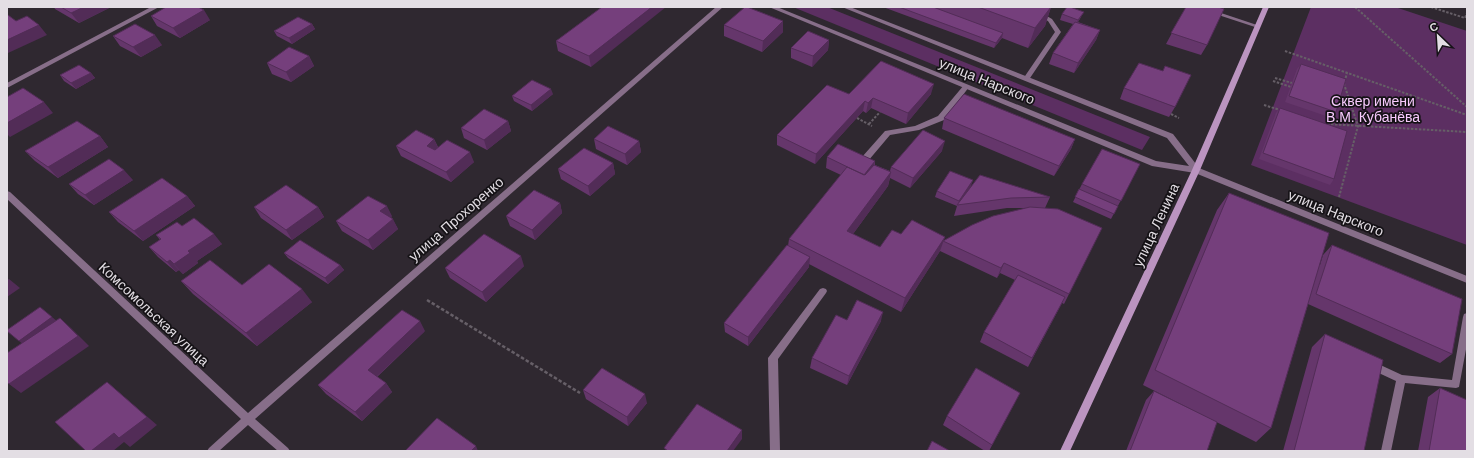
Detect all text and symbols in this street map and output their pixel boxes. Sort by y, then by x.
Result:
north arrow [1418,16,1458,56]
text: С [1428,20,1440,34]
street label: улица Нарского [937,55,1037,108]
park label: Сквер имени В.М. Кубанёва [1326,93,1420,125]
street label: улица Прохоренко [406,174,507,264]
street label: улица Ленина [1130,180,1182,269]
street label: улица Нарского [1286,187,1386,240]
street label: Комсомольская улица [96,259,212,369]

